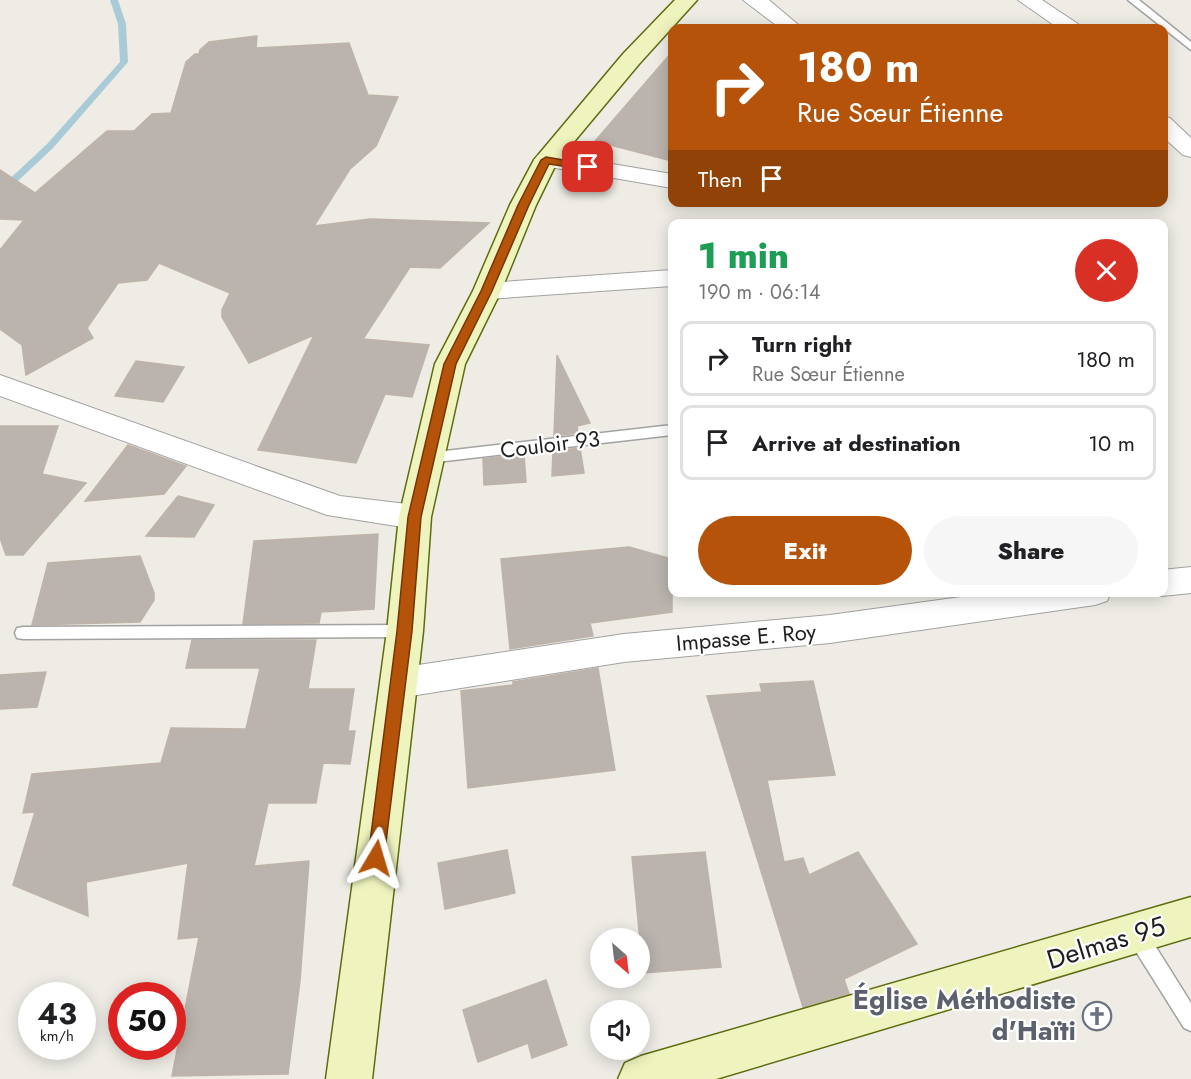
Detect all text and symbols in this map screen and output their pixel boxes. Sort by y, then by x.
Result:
text: 180 m [797,37,920,98]
icon: right [698,48,776,126]
text: Rue Sœur Étienne [797,93,1003,132]
pin [562,141,613,192]
icon: arrive [571,150,604,183]
icon: arrive [755,162,788,195]
text: Then [698,163,743,195]
text: 1 min [698,229,789,281]
button: close [1075,239,1138,302]
text: 190 m · 06:14 [698,278,820,307]
text: Turn right [752,328,852,360]
icon: right [701,342,734,375]
text: 180 m [1076,343,1135,375]
text: Rue Sœur Étienne [752,360,905,389]
street label: Couloir 93 [498,422,602,466]
icon: arrive [701,426,734,459]
text: Arrive at destination [752,427,961,459]
text: 10 m [1088,427,1135,459]
button: Exit [698,516,912,585]
button: Share [924,516,1138,585]
street label: Impasse E. Roy [675,615,818,659]
position arrow [344,826,408,890]
street label: Delmas 95 [1042,906,1170,979]
north arrow [590,928,650,988]
map controls [590,928,650,1060]
place label: Église Méthodiste d'Haïti [853,980,1076,1050]
speed limit sign: 50 [108,982,186,1060]
text: 43 [37,992,77,1035]
button: sound [590,1000,650,1060]
church icon: Église Méthodiste d'Haïti [1081,1000,1113,1032]
text: km/h [40,1025,74,1047]

